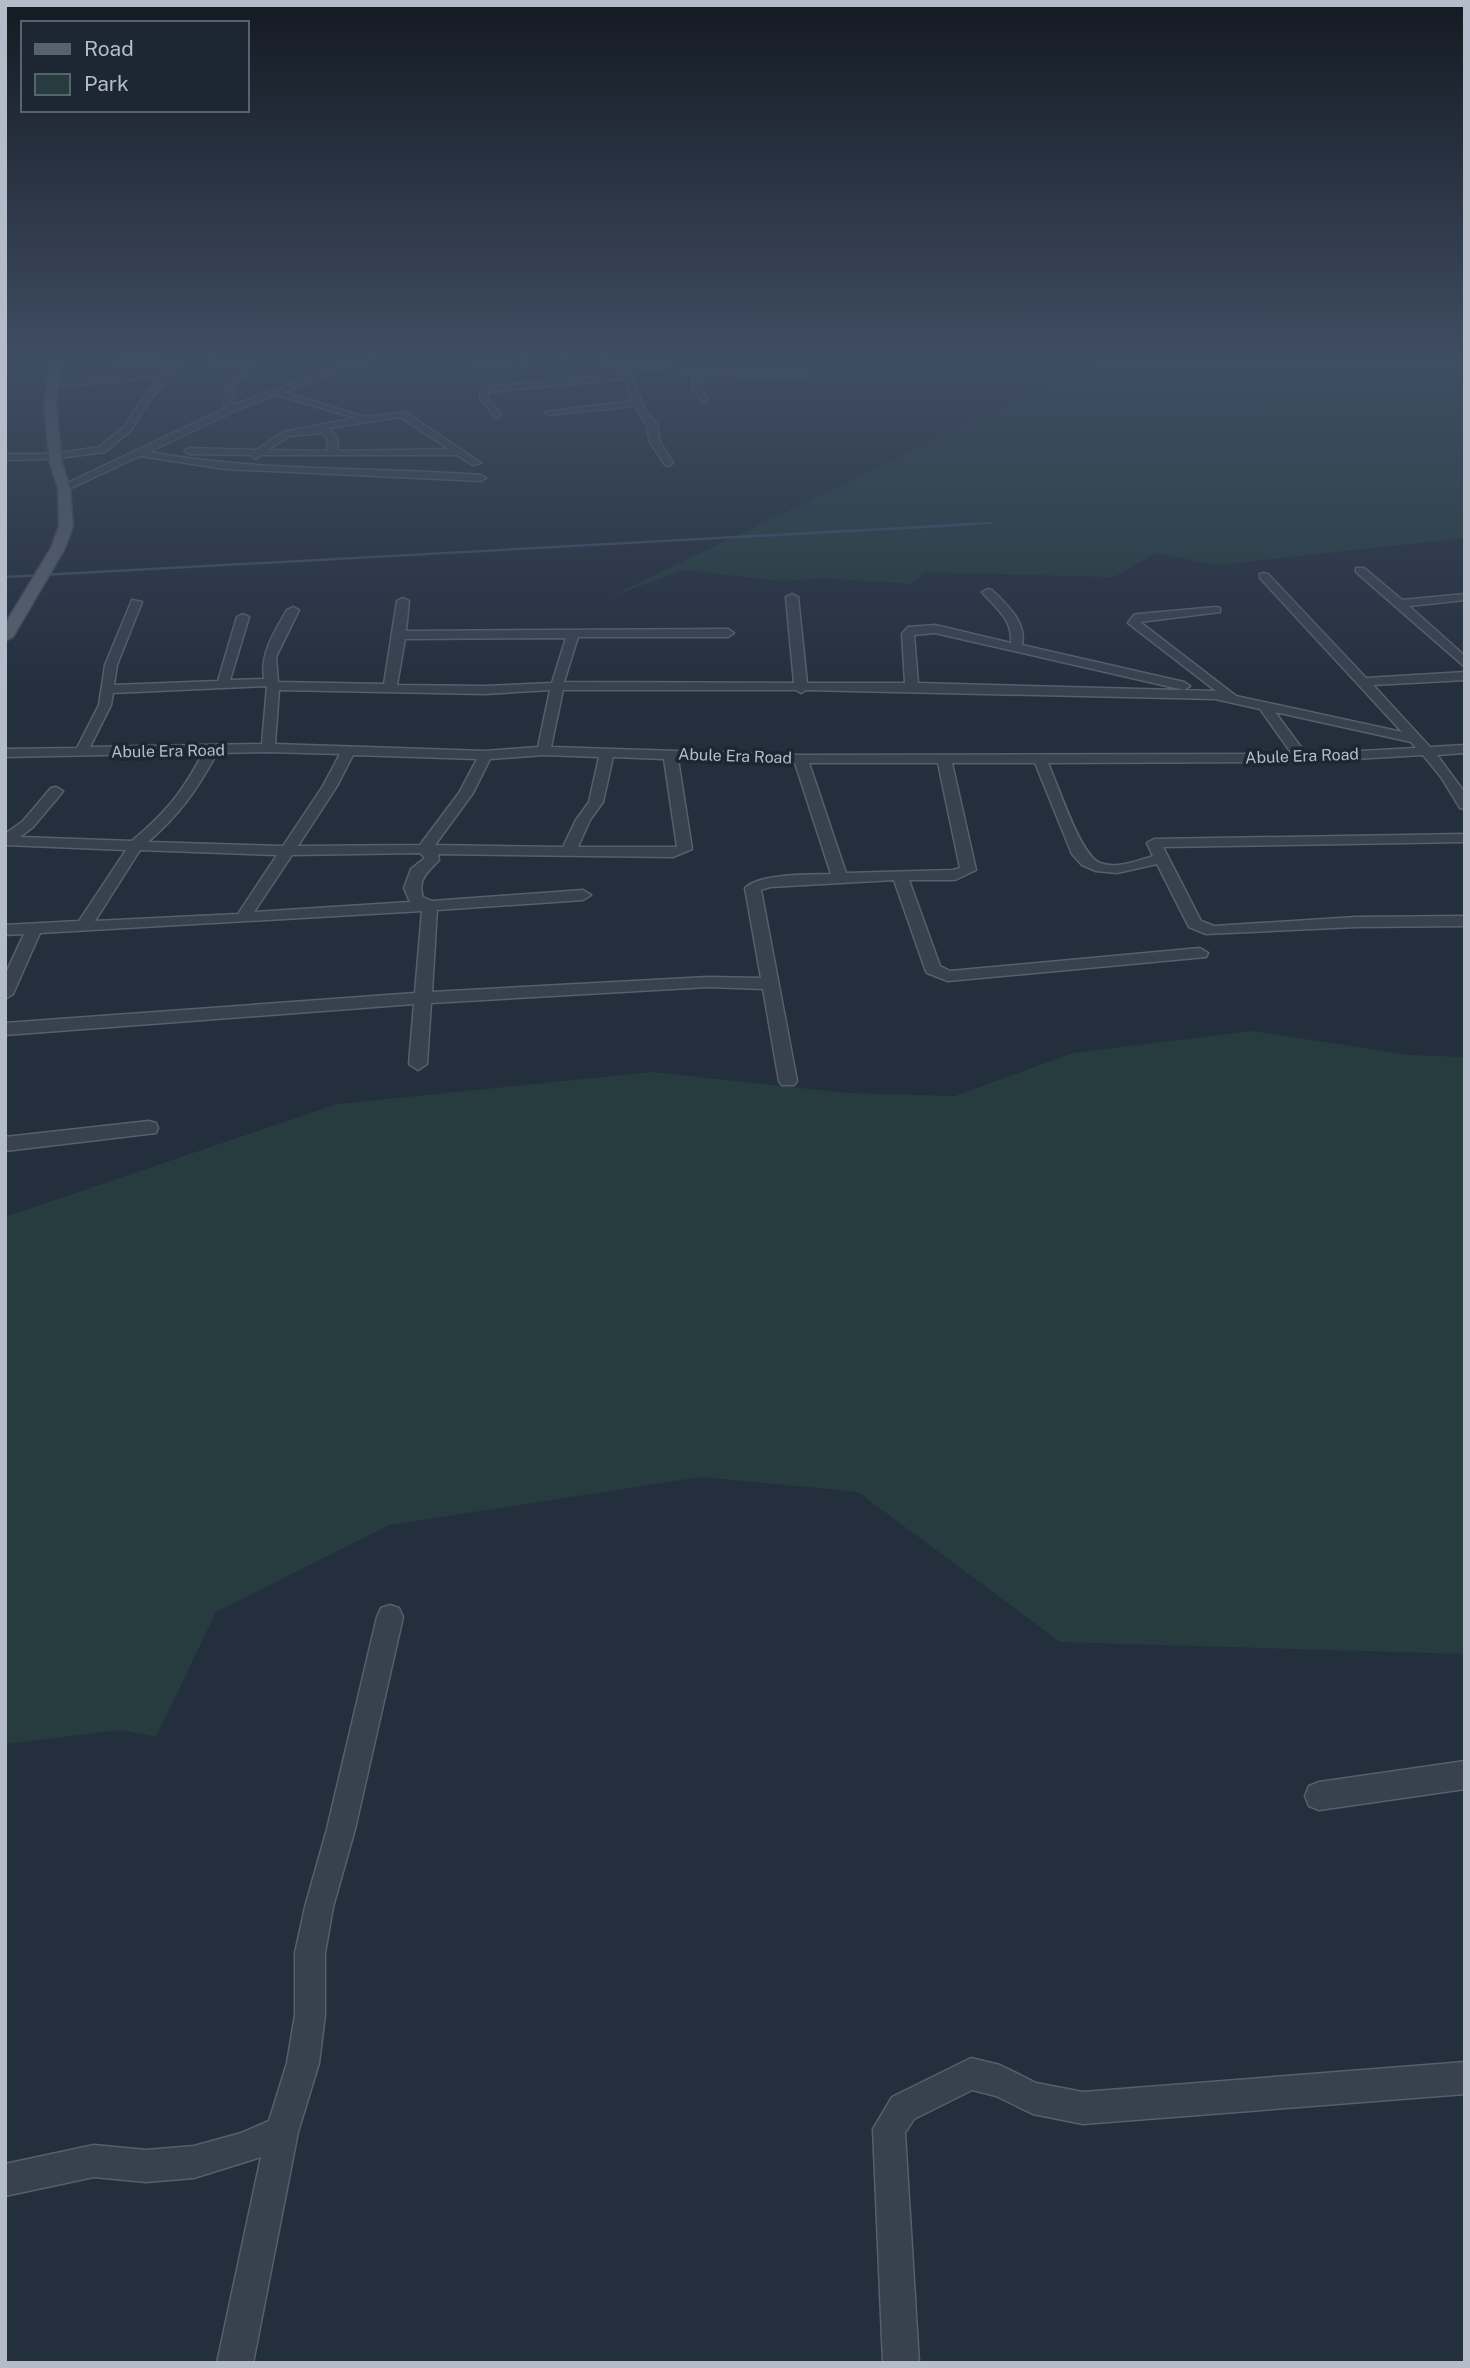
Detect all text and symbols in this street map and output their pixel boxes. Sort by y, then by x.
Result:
legend [21,21,248,112]
text: Road [84,36,134,61]
text: Park [84,71,129,96]
street label: Abule Era Road [111,741,225,761]
street label: Abule Era Road [678,745,792,767]
street label: Abule Era Road [1245,745,1359,767]

